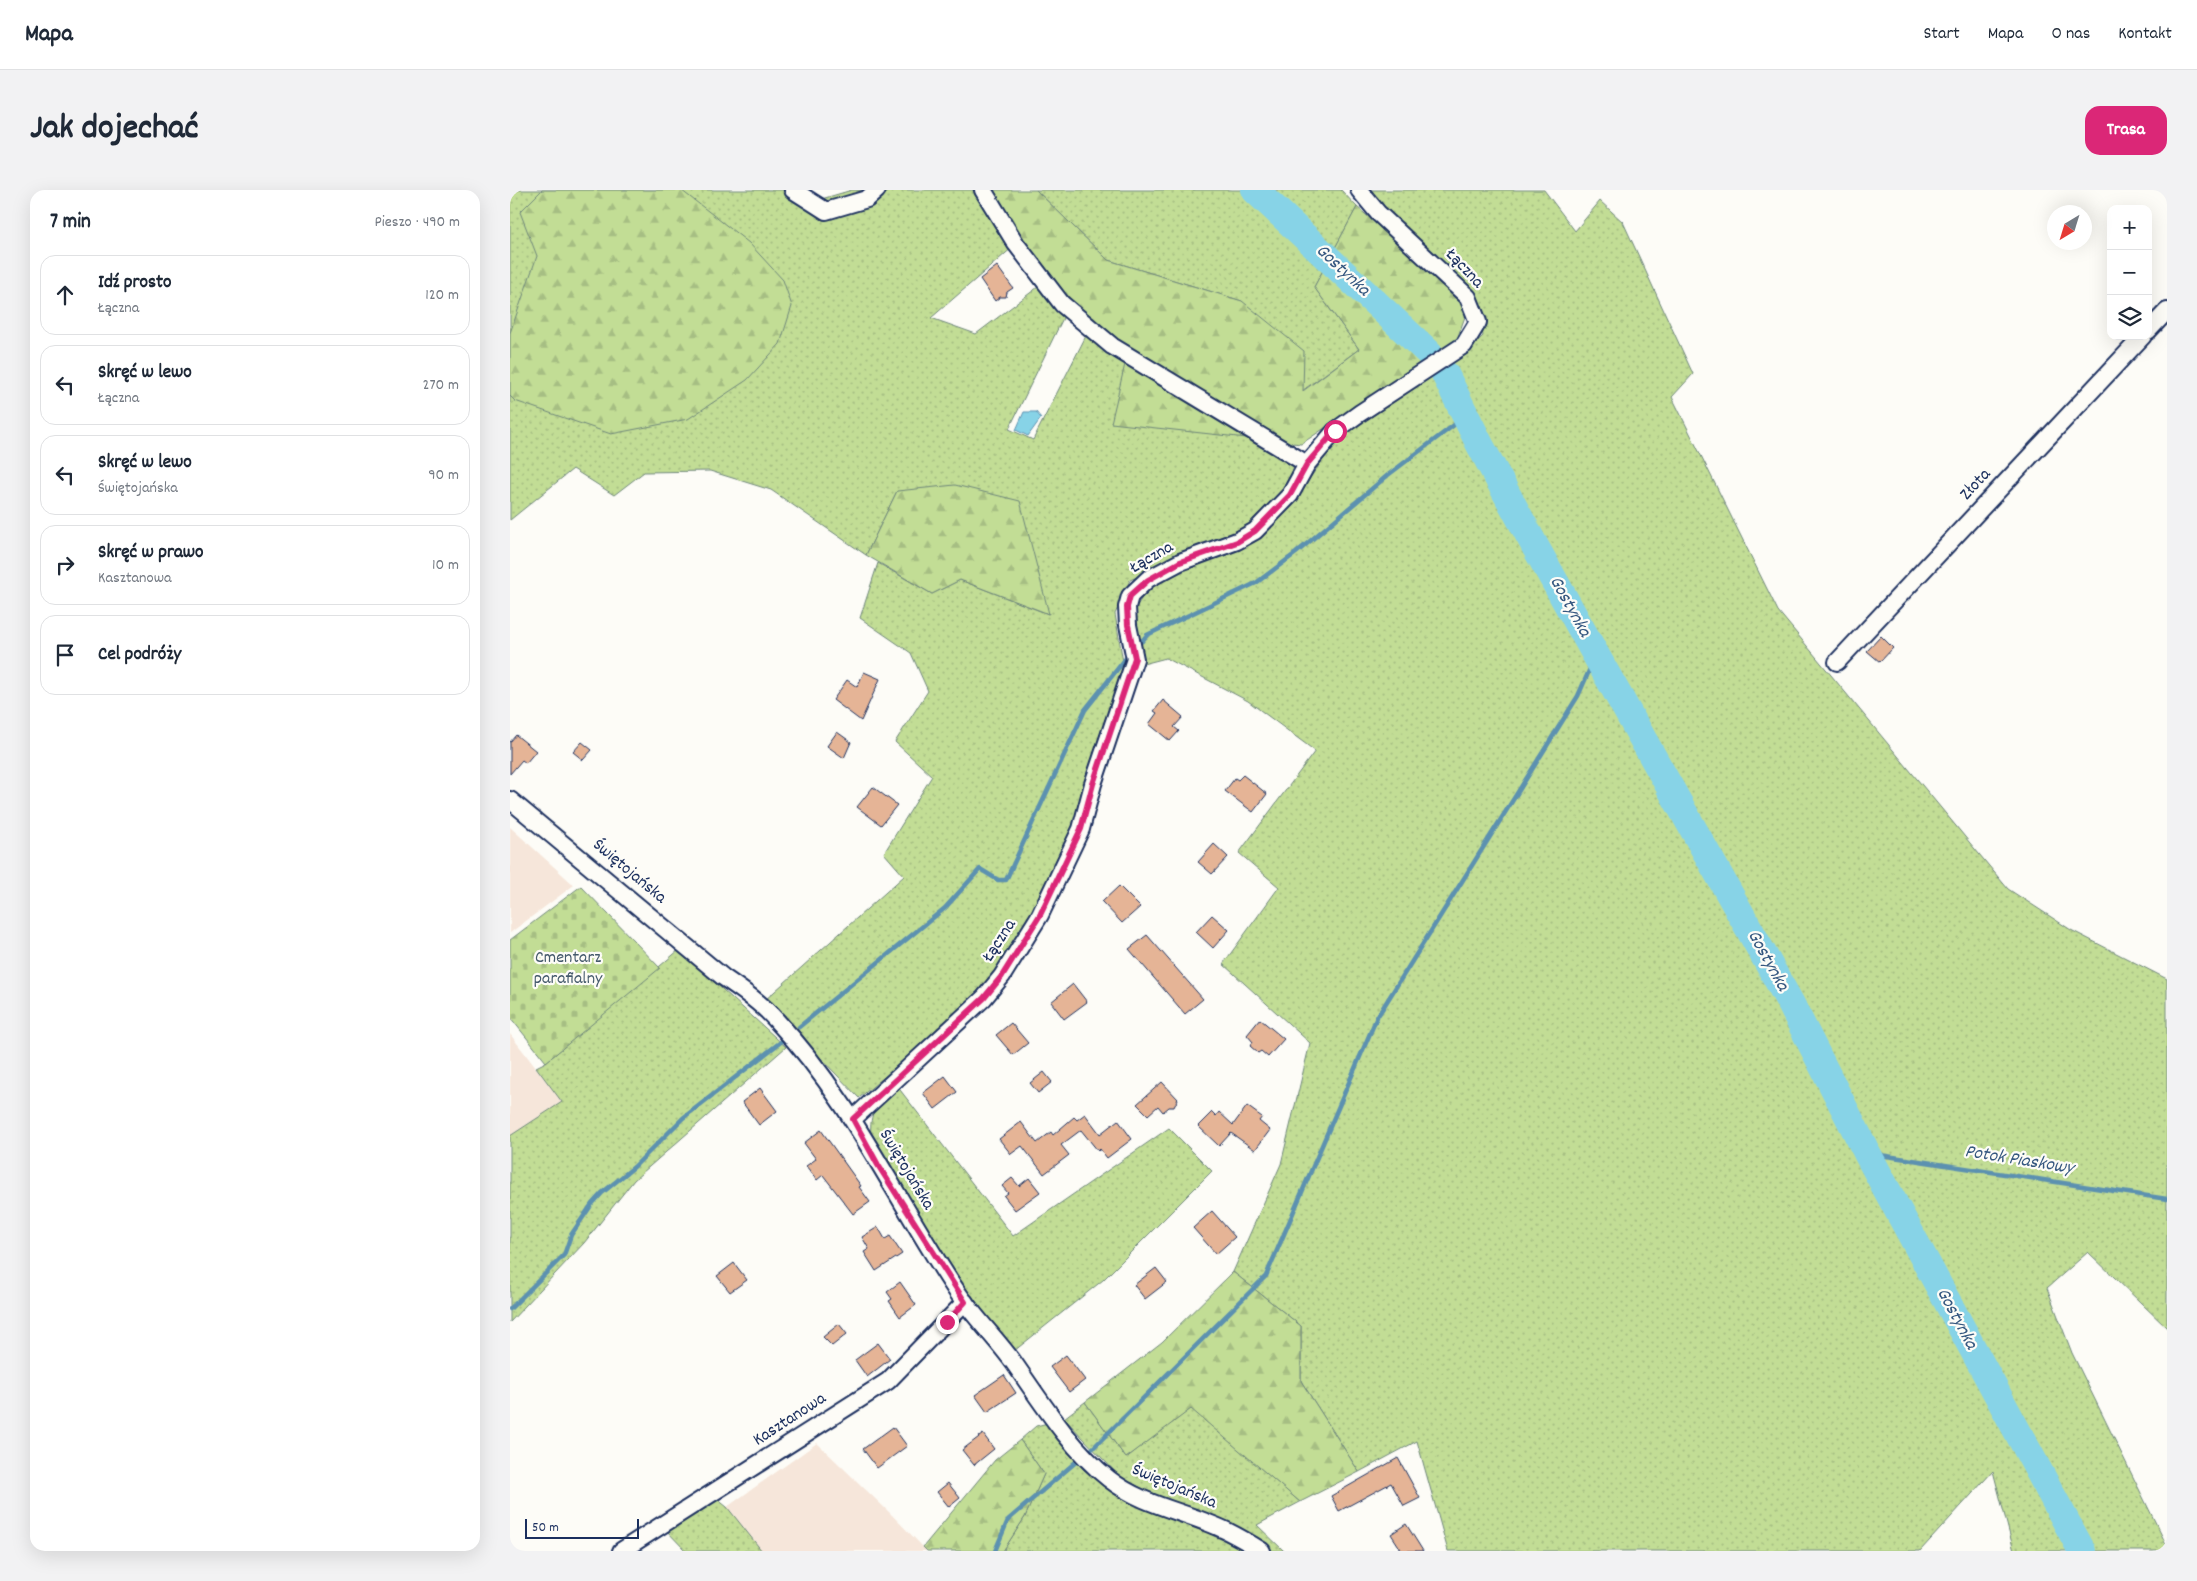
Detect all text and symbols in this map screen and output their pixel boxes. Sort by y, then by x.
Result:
text: Mapa [25,18,73,52]
text: Start [1923,22,1960,47]
text: Mapa [1988,22,2023,47]
text: O nas [2051,22,2090,47]
text: Kontakt [2118,22,2172,47]
text: Jak dojechać [30,105,199,155]
button: Trasa [2085,106,2167,155]
north arrow [2047,205,2092,250]
map controls [2107,205,2152,340]
button: + [2107,205,2152,250]
text: 7 min [50,208,91,238]
text: Pieszo · 490 m [374,211,460,234]
water label: Gostynka [1309,239,1376,304]
street label: Łączna [1438,243,1489,295]
button: − [2107,250,2152,295]
text: Idź prosto [98,270,171,297]
icon: ahead [51,281,79,309]
text: 120 m [425,284,459,307]
button: layers [2107,295,2152,340]
text: Łączna [98,297,139,320]
text: Skręć w lewo [98,360,192,387]
icon: left [51,371,79,399]
text: 270 m [423,374,459,397]
text: Łączna [98,387,139,410]
route start [1324,420,1347,443]
text: Skręć w lewo [98,450,192,477]
icon: left [51,461,79,489]
street label: Złota [1955,463,1998,507]
text: 90 m [428,464,459,487]
text: Świętojańska [98,477,178,500]
street label: Łączna [1125,535,1179,581]
text: Skręć w prawo [98,540,204,567]
icon: right [51,551,79,579]
text: 10 m [432,554,459,577]
text: Kasztanowa [98,567,171,590]
water label: Gostynka [1541,571,1597,643]
icon: arrive [51,641,79,669]
text: Cel podróży [98,642,181,669]
street label: Świętojańska [587,834,672,911]
street label: Łączna [976,914,1023,968]
water label: Gostynka [1739,925,1795,997]
park label: Cmentarz parafialny [534,946,603,992]
street label: Świętojańska [872,1125,940,1215]
water label: Potok Piaskowy [1963,1139,2078,1183]
water label: Gostynka [1929,1283,1984,1356]
route end [936,1311,959,1334]
street label: Kasztanowa [749,1387,832,1453]
street label: Świętojańska [1128,1458,1221,1516]
scale bar [525,1516,639,1539]
text: 50 m [532,1518,559,1538]

